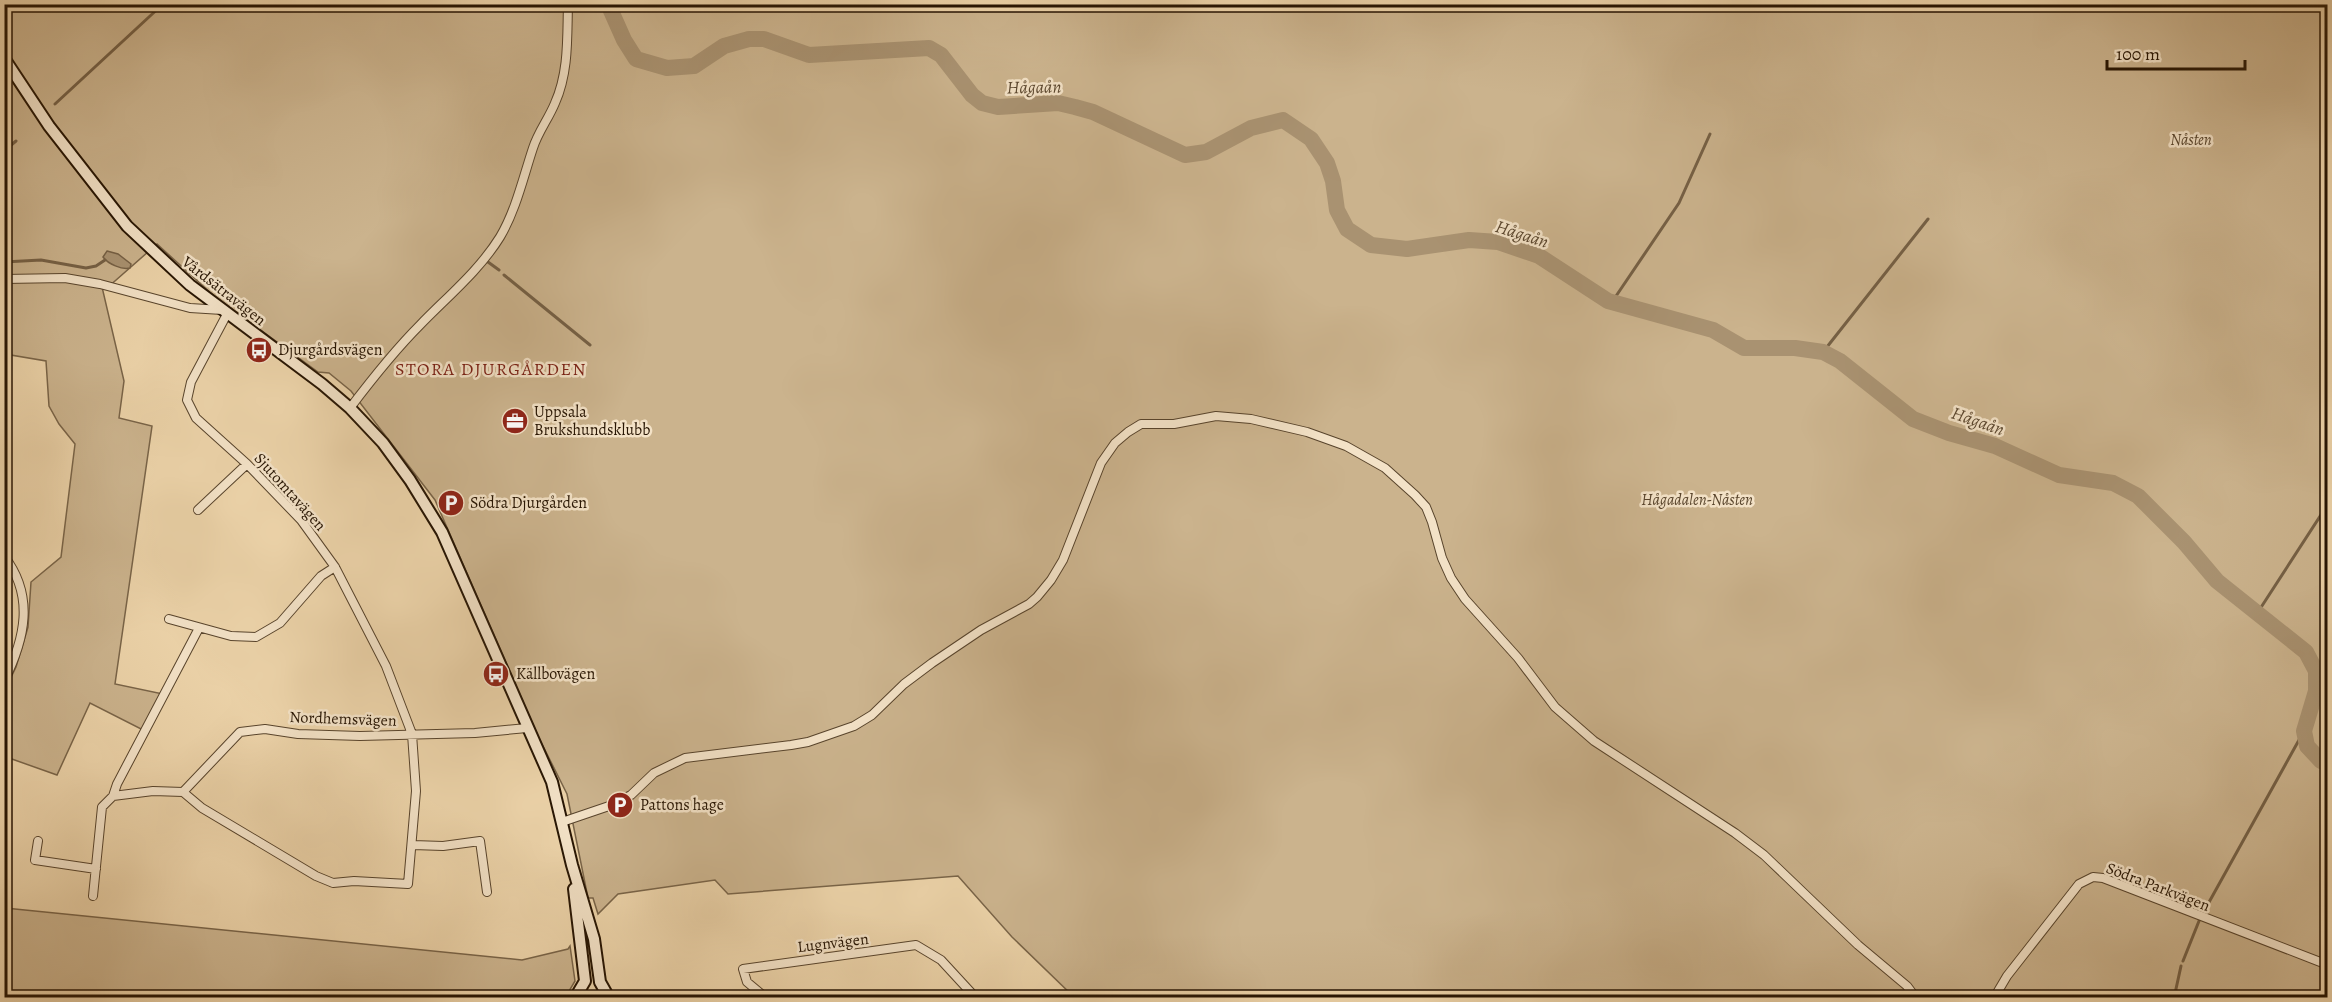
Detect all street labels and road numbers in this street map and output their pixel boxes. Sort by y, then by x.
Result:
street label: Vårdsätravägen [177,251,271,331]
street label: Sjutomtavägen [249,448,331,536]
street label: Nordhemsvägen [289,706,397,732]
street label: Södra Parkvägen [2103,857,2213,917]
street label: Lugnvägen [796,928,870,958]

